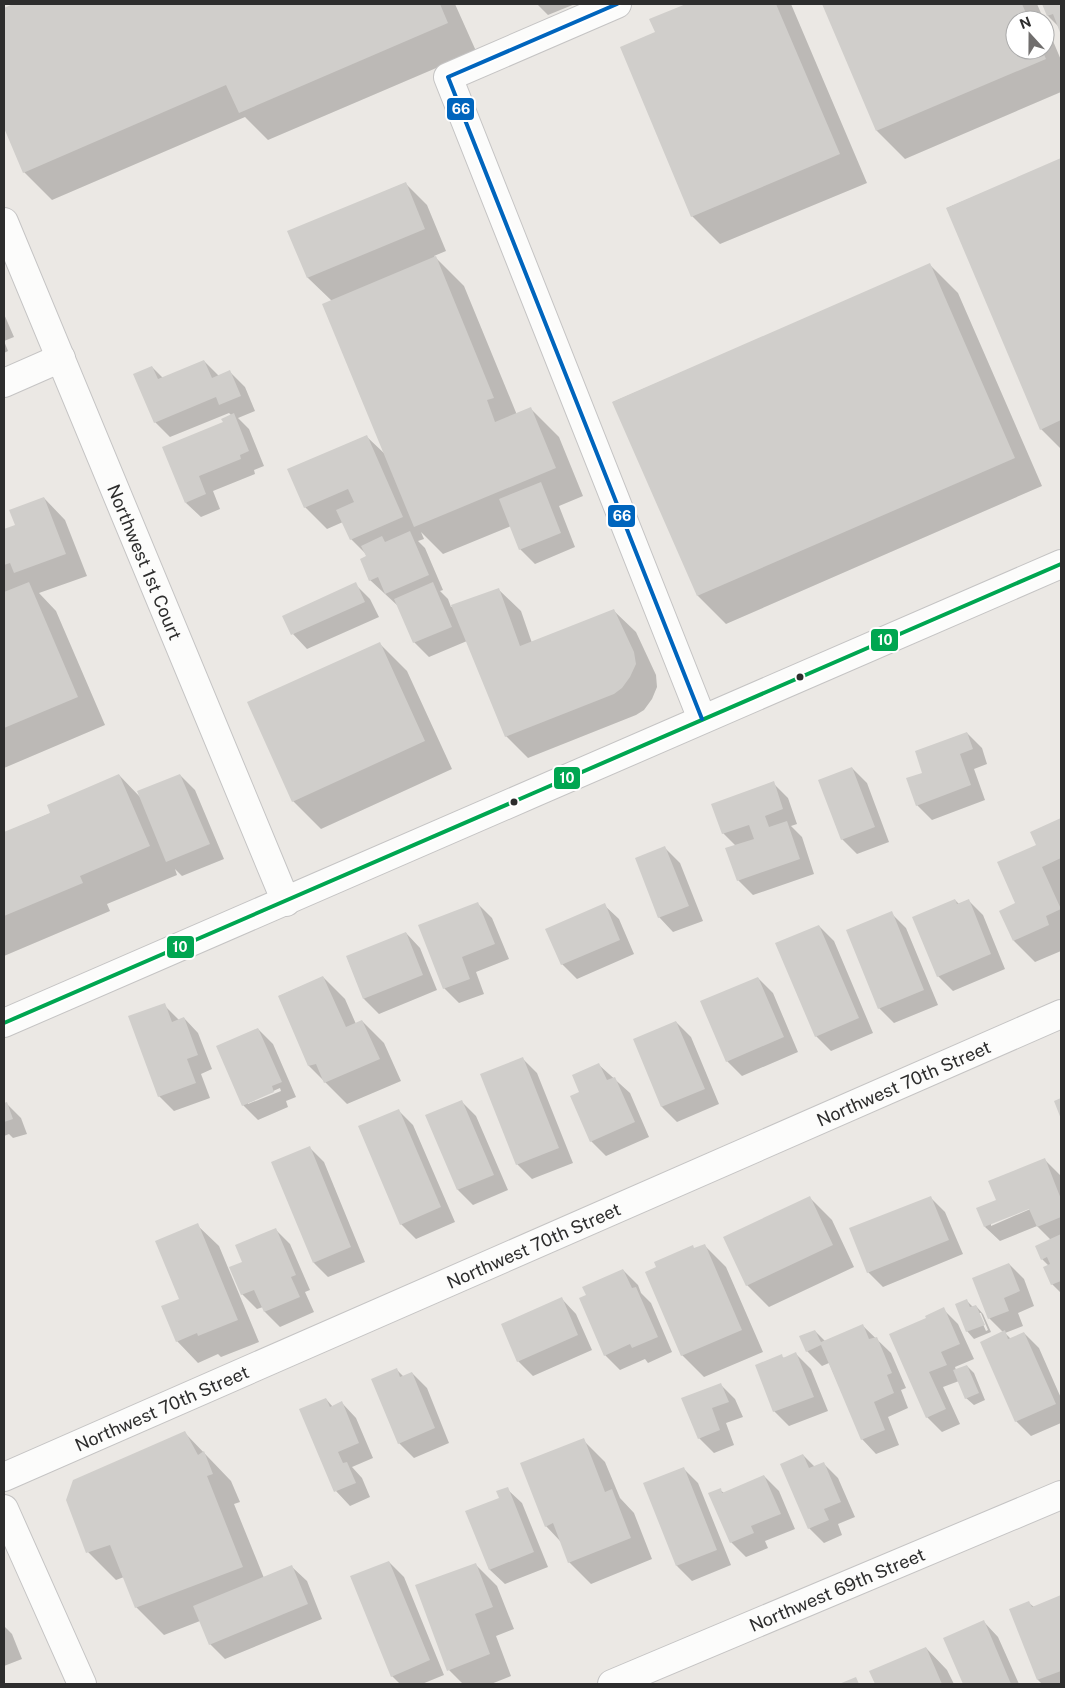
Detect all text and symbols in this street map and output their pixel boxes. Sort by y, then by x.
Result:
north arrow [1005,10,1055,60]
text: N [1017,13,1033,32]
line badge: 66 [446,97,475,121]
text: 66 [452,101,470,117]
street label: Northwest 1st Court [103,481,187,643]
line badge: 66 [607,504,636,528]
text: 66 [613,508,631,524]
line badge: 10 [870,628,899,652]
text: 10 [877,632,893,648]
unlabelled marker [795,672,805,682]
line badge: 10 [553,766,581,790]
text: 10 [559,770,575,786]
unlabelled marker [509,797,519,807]
line badge: 10 [166,935,195,959]
text: 10 [172,939,188,955]
street label: Northwest 70th Street [813,1036,994,1130]
street label: Northwest 70th Street [443,1198,624,1292]
street label: Northwest 70th Street [71,1361,252,1455]
street label: Northwest 69th Street [746,1543,928,1636]

